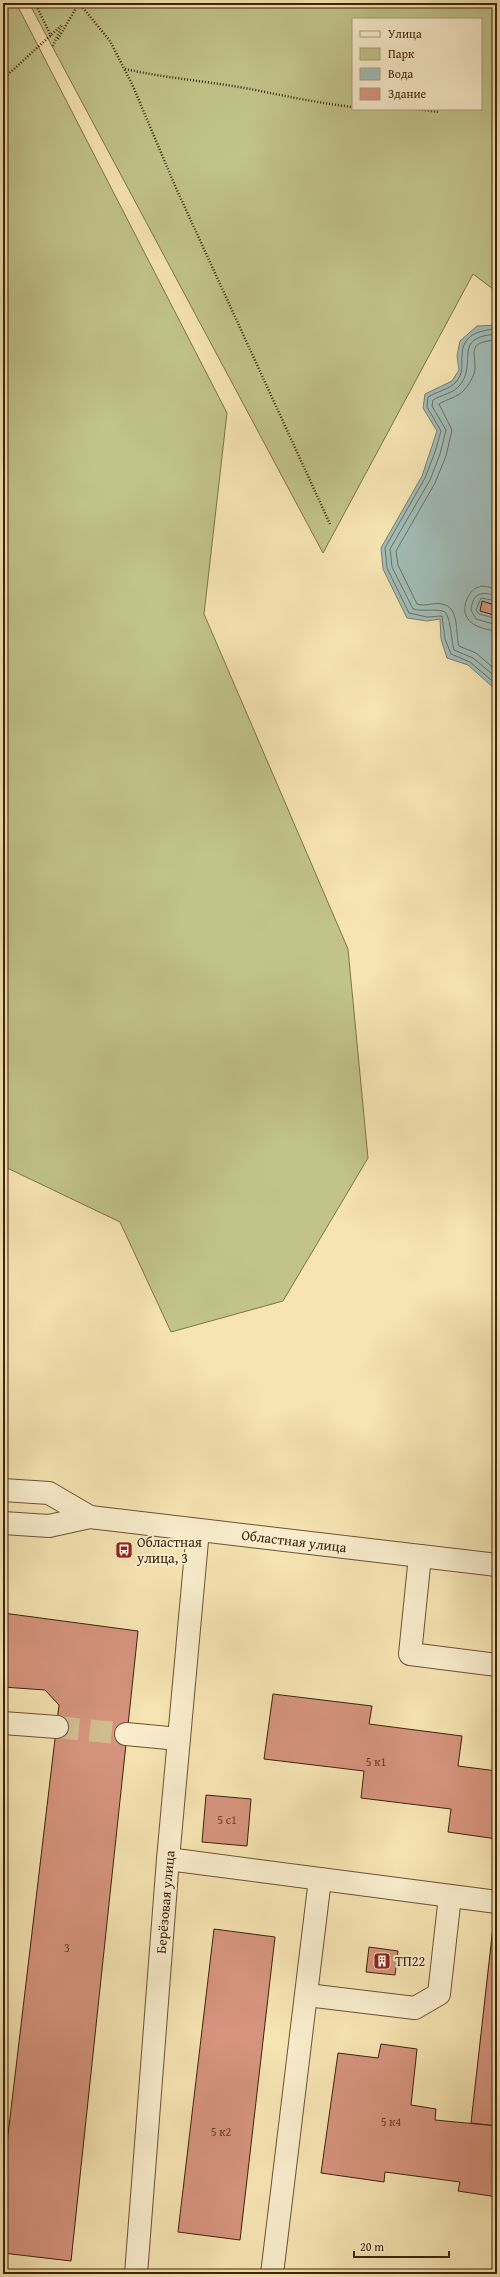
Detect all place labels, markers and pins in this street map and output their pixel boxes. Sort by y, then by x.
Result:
place label: Областная улица, 3 [136,1532,202,1568]
bus stop icon: Областная улица, 3 [114,1540,134,1560]
building icon: ТП22 [372,1951,392,1971]
place label: ТП22 [395,1951,425,1971]

